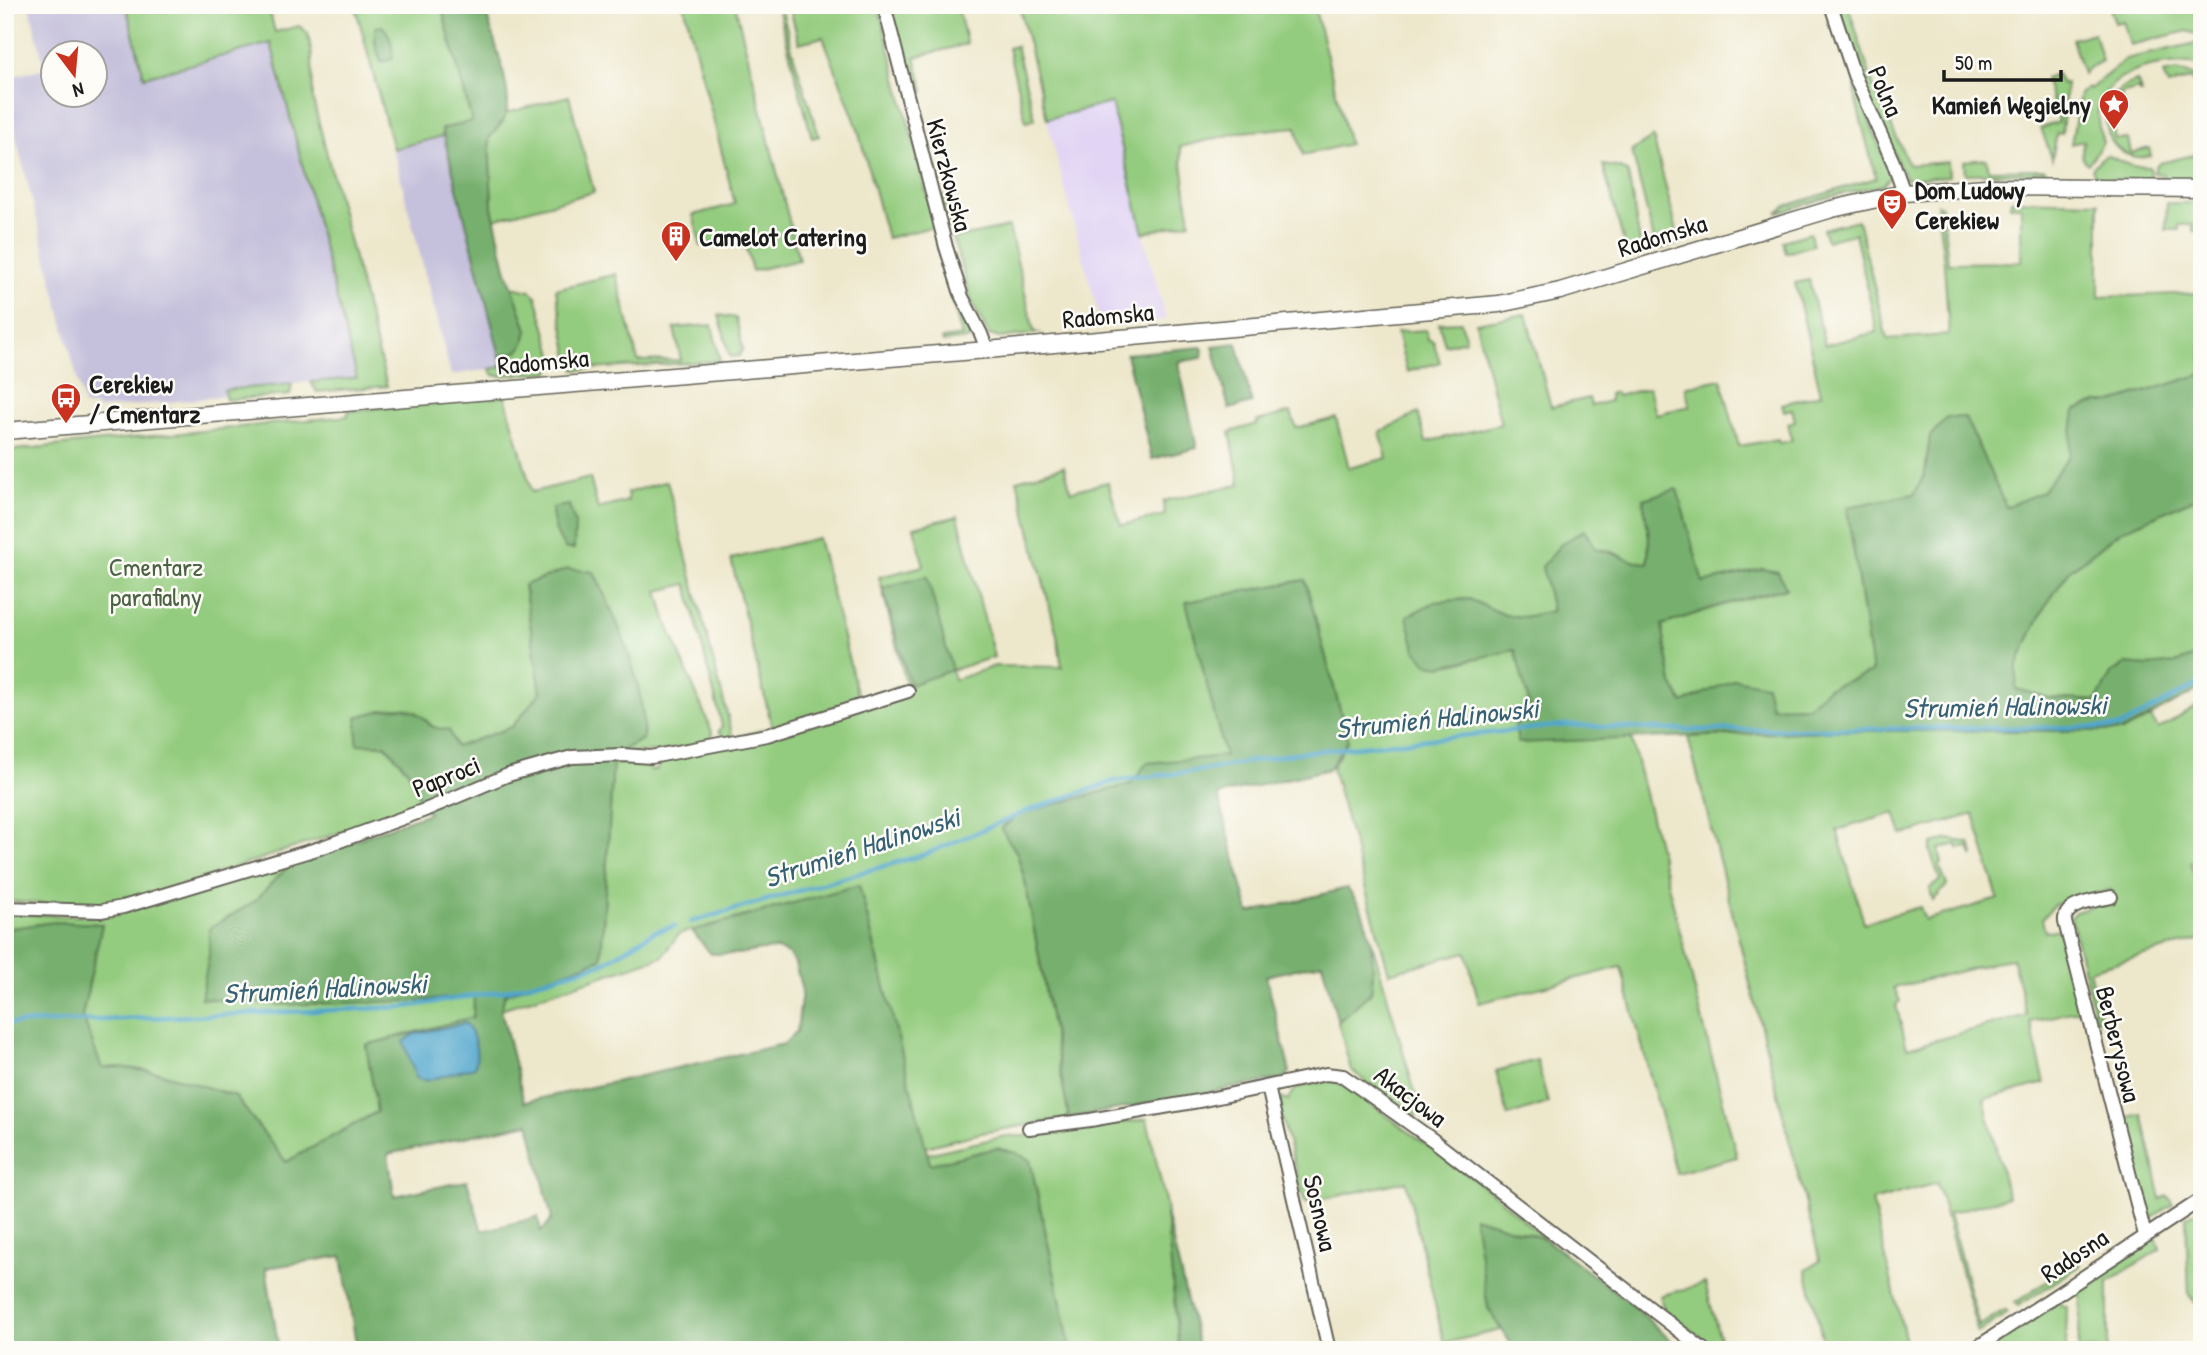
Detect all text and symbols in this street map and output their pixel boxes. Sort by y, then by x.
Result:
north arrow [38,38,108,108]
scale bar [1944,38,2062,82]
text: 50 m [1955,48,1992,77]
street label: Polna [1860,60,1912,122]
text: N [70,76,87,104]
place label: Kamień Węgielny [1932,87,2091,123]
place icon: Kamień Węgielny [2097,87,2131,131]
street label: Kierzkowska [918,115,982,235]
place label: Dom Ludowy Cerekiew [1915,172,2025,237]
theatre icon: Dom Ludowy Cerekiew [1875,187,1909,231]
street label: Radomska [1613,205,1711,265]
building icon: Camelot Catering [659,219,693,263]
place label: Camelot Catering [699,219,867,255]
street label: Radomska [1061,294,1155,336]
street label: Radomska [496,340,590,382]
place label: Cerekiew / Cmentarz [89,366,200,431]
bus stop icon: Cerekiew / Cmentarz [49,381,83,425]
park label: Cmentarz parafialny [109,549,203,614]
water label: Strumień Halinowski [1903,685,2110,727]
water label: Strumień Halinowski [1334,688,1543,748]
street label: Paproci [407,747,485,805]
water label: Strumień Halinowski [759,797,967,896]
water label: Strumień Halinowski [222,964,430,1012]
street label: Berberysowa [2088,982,2150,1106]
street label: Akacjowa [1367,1057,1455,1135]
street label: Sosnowa [1295,1172,1347,1254]
street label: Radosna [2033,1220,2115,1290]

